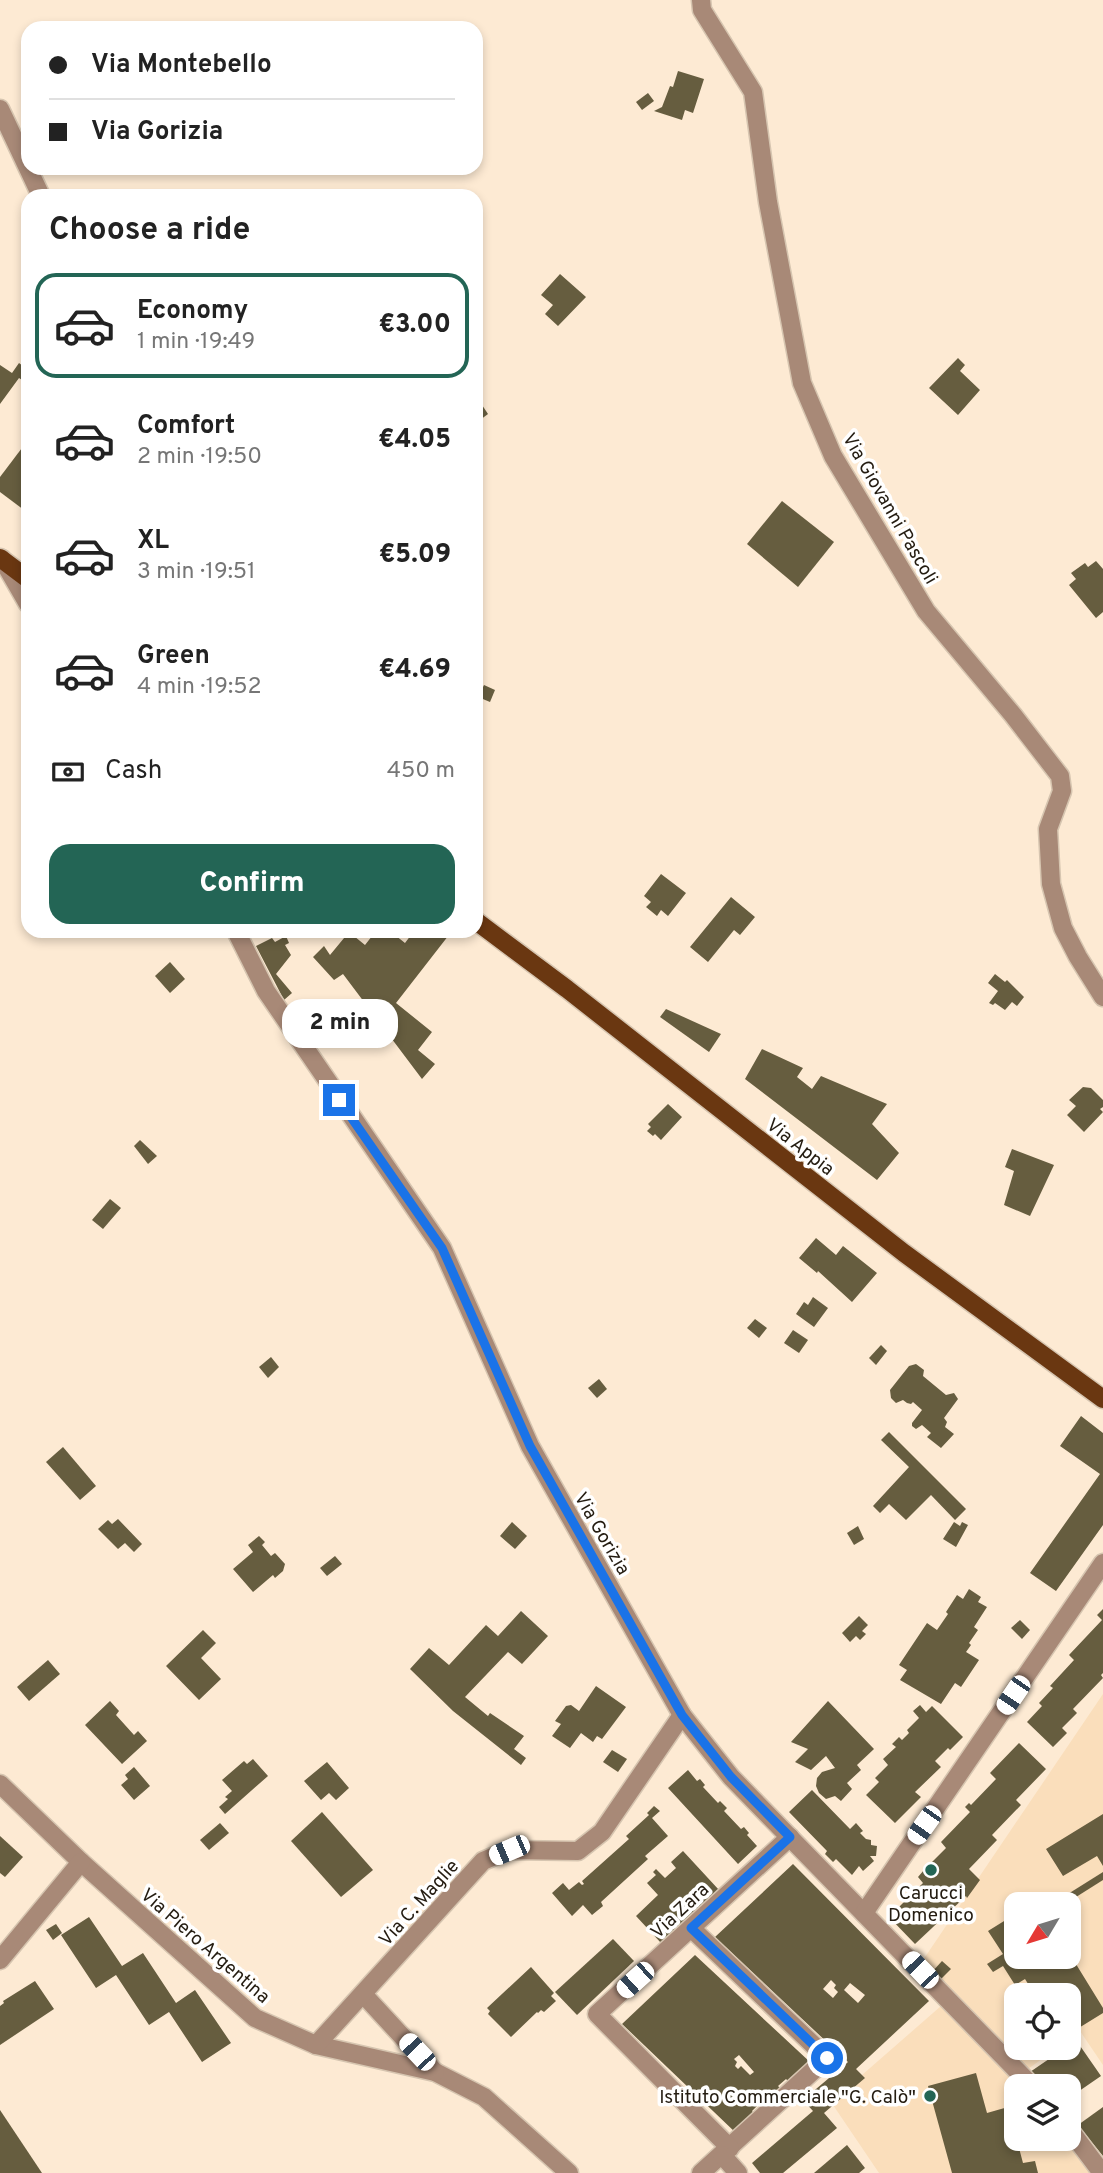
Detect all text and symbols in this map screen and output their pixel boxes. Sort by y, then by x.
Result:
text: Via Montebello [91,49,272,82]
text: Via Gorizia [91,116,223,149]
text: Choose a ride [49,211,250,251]
icon: car [53,294,116,357]
text: Economy [137,295,248,328]
text: €3.00 [378,309,451,342]
text: 1 min · 19:49 [137,328,255,357]
icon: car [53,409,116,472]
text: Comfort [137,410,235,443]
text: €4.05 [378,424,451,457]
street label: Via Giovanni Pascoli [836,429,942,589]
text: 2 min · 19:50 [137,443,262,472]
icon: car [53,524,116,587]
text: XL [137,525,169,558]
text: €5.09 [379,539,451,572]
text: 3 min · 19:51 [137,558,256,587]
icon: car [53,639,116,702]
text: Green [137,640,210,673]
text: €4.69 [378,654,451,687]
text: 4 min · 19:52 [137,673,262,702]
icon: cash [49,753,87,791]
text: Cash [105,755,162,788]
text: 450 m [387,757,455,786]
button: Confirm [49,844,455,924]
callout: 2 min [281,998,397,1048]
text: 2 min [310,1009,370,1038]
route end [323,1084,355,1116]
street label: Via Appia [761,1113,839,1182]
street label: Via Gorizia [568,1488,635,1580]
car [993,1672,1034,1718]
car [904,1802,945,1848]
car [486,1832,533,1868]
street label: Via C. Maglie [374,1855,465,1952]
marker: Carucci Domenico [923,1862,939,1878]
street label: Via Zara [646,1878,715,1945]
place label: Carucci Domenico [888,1882,974,1928]
street label: Via Piero Argentina [135,1884,274,2009]
north arrow [1004,1892,1082,1969]
map controls [1004,1892,1081,2151]
car [898,1948,943,1992]
car [613,1958,658,2002]
button: locate [1004,1983,1081,2060]
car [395,2029,440,2075]
route start [811,2042,843,2074]
button: layers [1004,2074,1081,2151]
place label: Istituto Commerciale "G. Calò" [659,2086,916,2110]
marker: Istituto Commerciale "G. Calò" [922,2088,938,2104]

